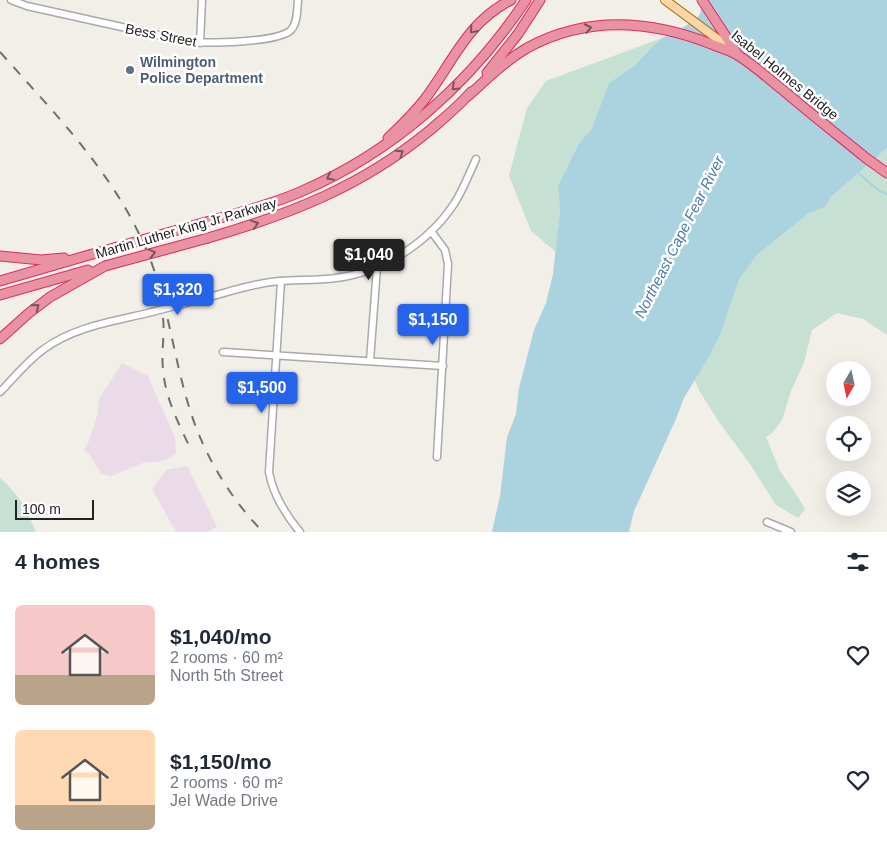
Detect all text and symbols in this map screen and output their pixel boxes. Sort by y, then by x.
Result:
street label: Bess Street [124,20,198,50]
one-way arrow [583,23,592,34]
one-way arrow [470,24,479,33]
street label: Isabel Holmes Bridge [728,27,842,123]
place label: Wilmington Police Department [140,54,263,86]
marker: Wilmington Police Department [124,64,136,76]
one-way arrow [452,81,461,90]
one-way arrow [394,150,404,159]
water label: Northeast Cape Fear River [631,152,728,321]
one-way arrow [327,171,336,181]
street label: Martin Luther King Jr Parkway [94,194,278,262]
one-way arrow [250,220,258,230]
pin: $1,040 [328,238,410,281]
text: $1,040 [345,246,393,263]
one-way arrow [148,248,157,259]
pin: $1,320 [137,274,219,316]
text: $1,320 [154,281,202,298]
one-way arrow [30,304,39,312]
pin: $1,150 [392,304,474,346]
text: $1,150 [409,311,457,328]
north arrow [826,361,871,406]
map controls [826,361,871,516]
pin: $1,500 [221,372,303,414]
text: $1,500 [238,379,286,396]
button: locate [826,416,871,461]
button: layers [826,471,871,516]
scale bar [15,497,94,520]
text: 100 m [22,501,61,517]
icon: filters [844,548,872,576]
text: 4 homes [15,550,100,573]
icon: home [55,625,115,685]
text: $1,040/mo [170,625,272,648]
icon: heart [844,641,872,669]
text: 2 rooms · 60 m² [170,649,283,666]
text: North 5th Street [170,667,283,684]
icon: home [55,750,115,810]
text: $1,150/mo [170,750,272,773]
icon: heart [844,766,872,794]
text: 2 rooms · 60 m² [170,774,283,791]
text: Jel Wade Drive [170,792,278,809]

